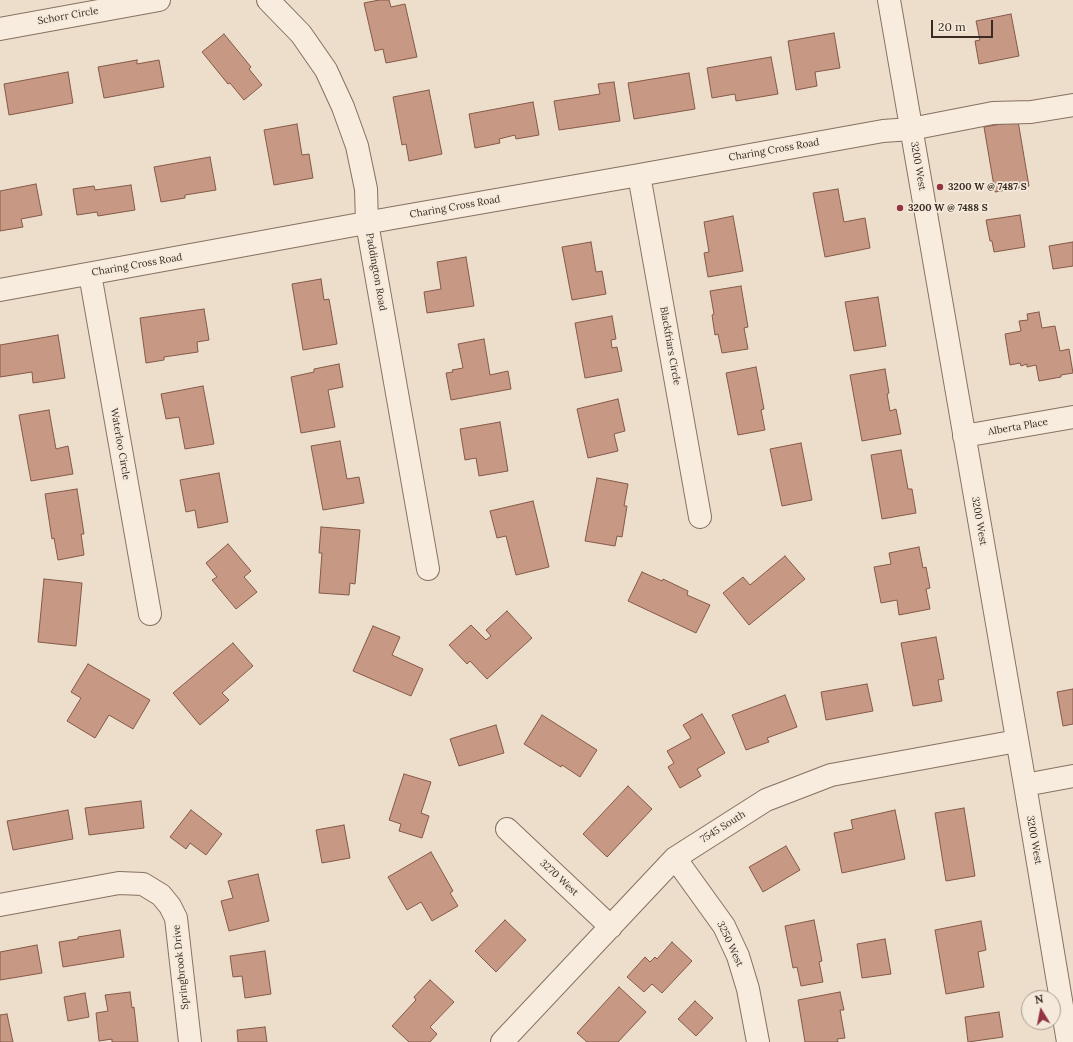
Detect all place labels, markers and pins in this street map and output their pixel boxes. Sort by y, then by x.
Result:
place label: 3200 W @ 7487 S [948,181,1027,193]
marker: 3200 W @ 7487 S [935,182,945,192]
place label: 3200 W @ 7488 S [908,202,988,214]
marker: 3200 W @ 7488 S [895,203,905,213]

